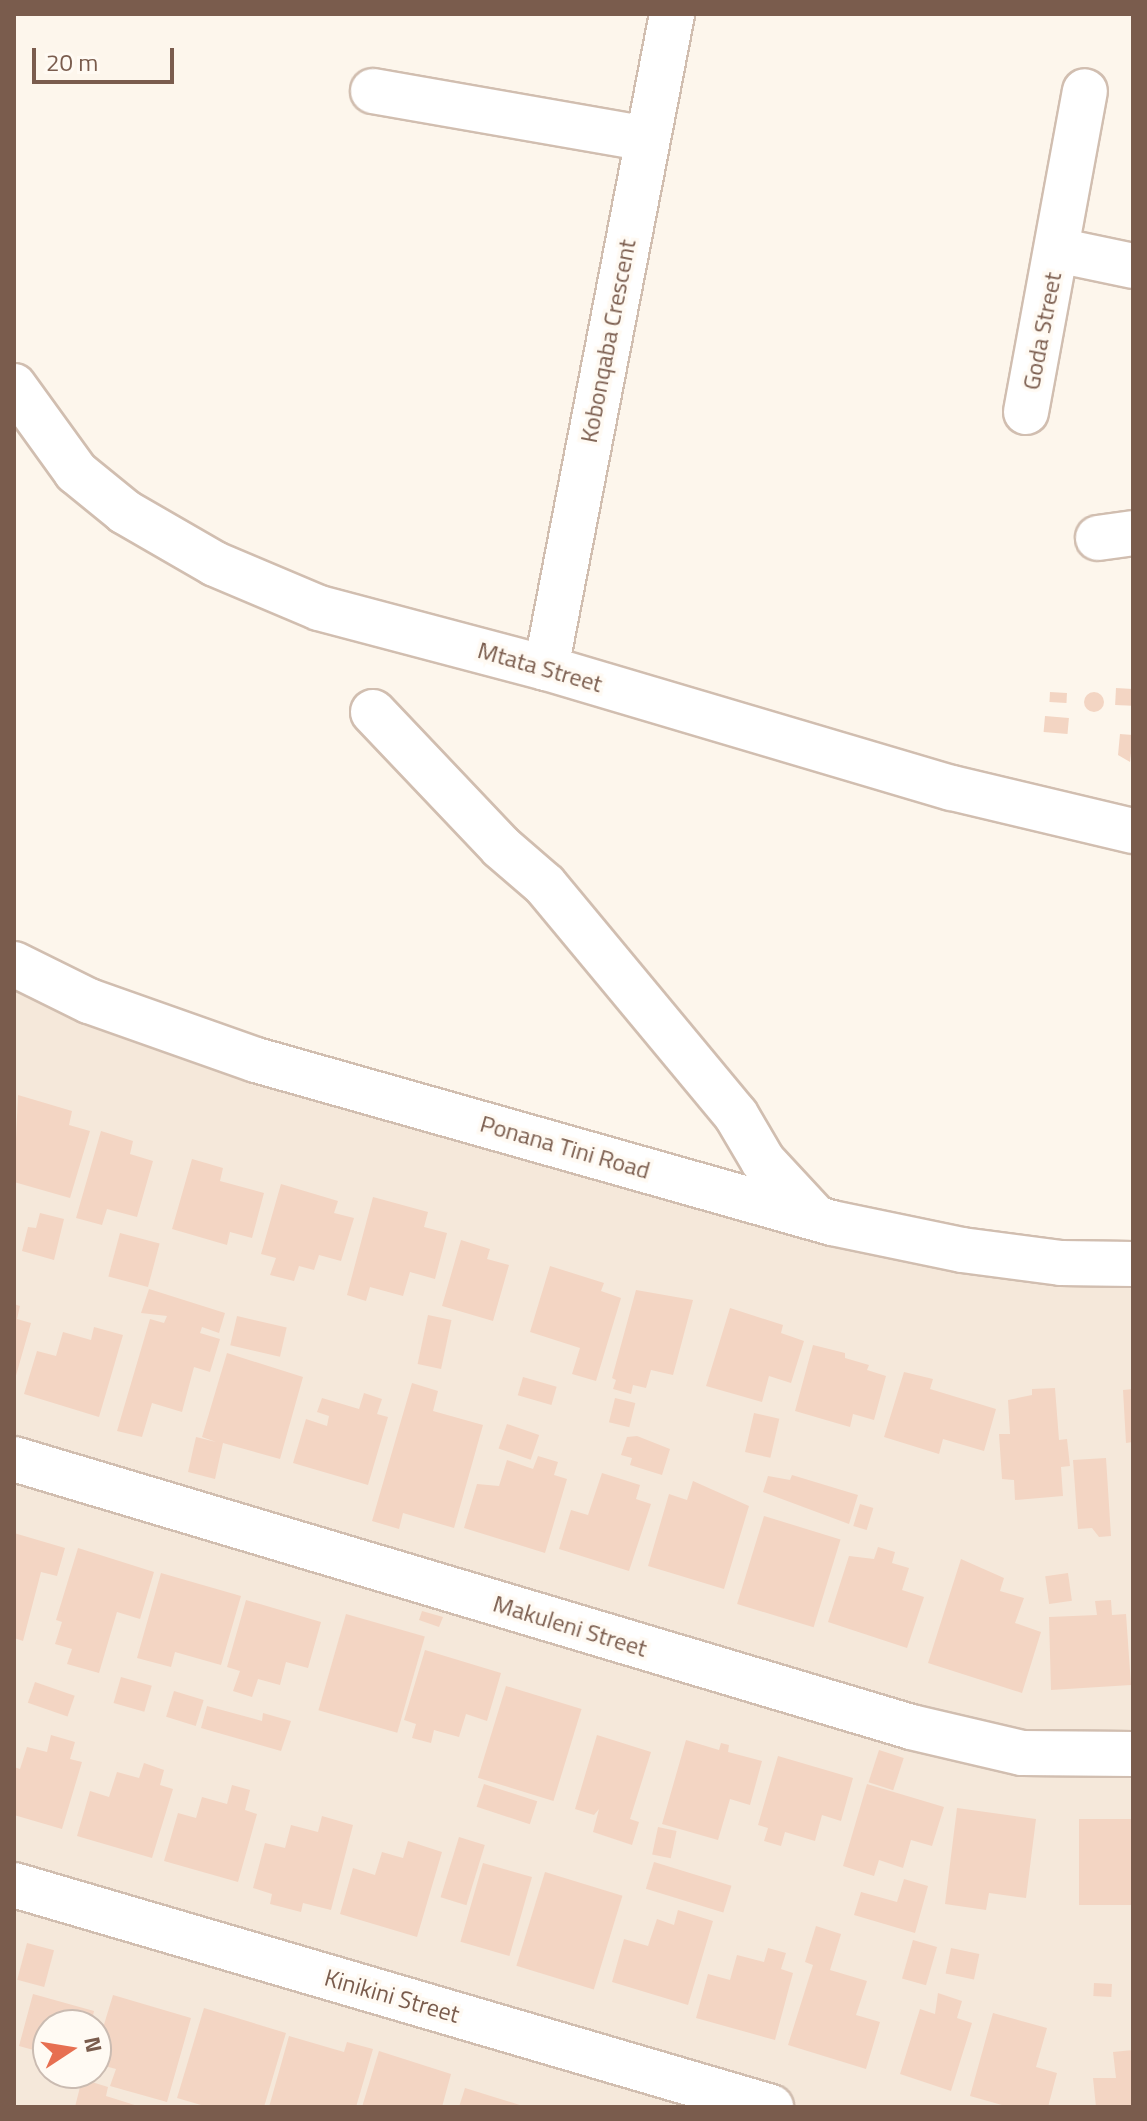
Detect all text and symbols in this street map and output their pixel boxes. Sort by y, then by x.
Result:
scale bar [36,32,178,82]
text: 20 m [46,44,98,80]
street label: Kobonqaba Crescent [574,237,642,445]
street label: Goda Street [1016,270,1068,392]
street label: Mtata Street [474,635,606,699]
street label: Ponana Tini Road [477,1109,653,1185]
street label: Makuleni Street [490,1589,650,1663]
street label: Kinikini Street [321,1963,463,2029]
north arrow [32,2009,112,2089]
text: N [75,2033,112,2055]

